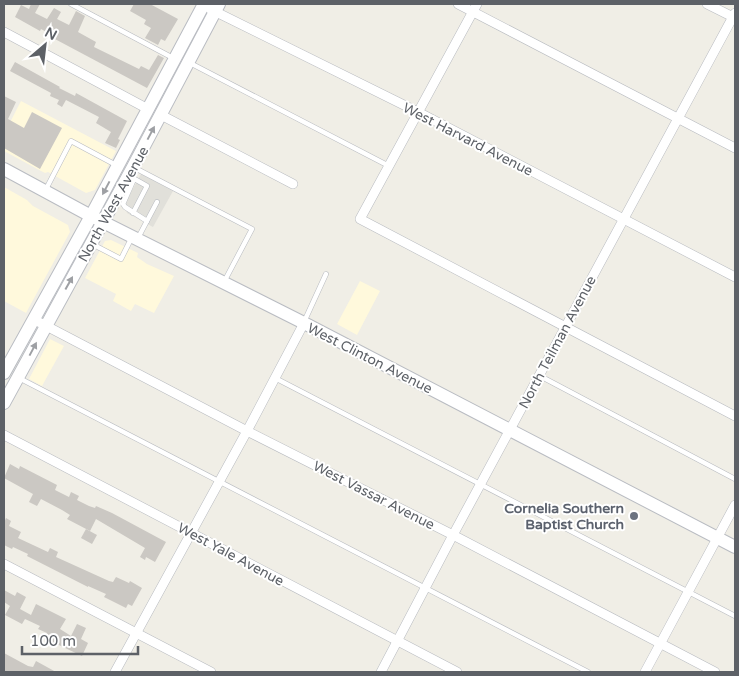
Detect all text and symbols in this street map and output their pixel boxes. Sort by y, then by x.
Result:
north arrow [20,20,70,70]
text: N [42,24,60,44]
street label: West Harvard Avenue [400,99,536,180]
one-way arrow [147,126,156,140]
street label: North West Avenue [75,143,152,265]
one-way arrow [102,180,110,195]
street label: North Teilman Avenue [515,273,600,412]
one-way arrow [65,276,73,291]
street label: West Clinton Avenue [304,320,435,397]
one-way arrow [29,342,37,356]
street label: West Vassar Avenue [310,457,438,534]
place label: Cornelia Southern Baptist Church [504,500,624,533]
marker: Cornelia Southern Baptist Church [628,510,640,522]
street label: West Yale Avenue [175,519,287,590]
scale bar [22,624,139,656]
text: 100 m [30,632,76,650]

